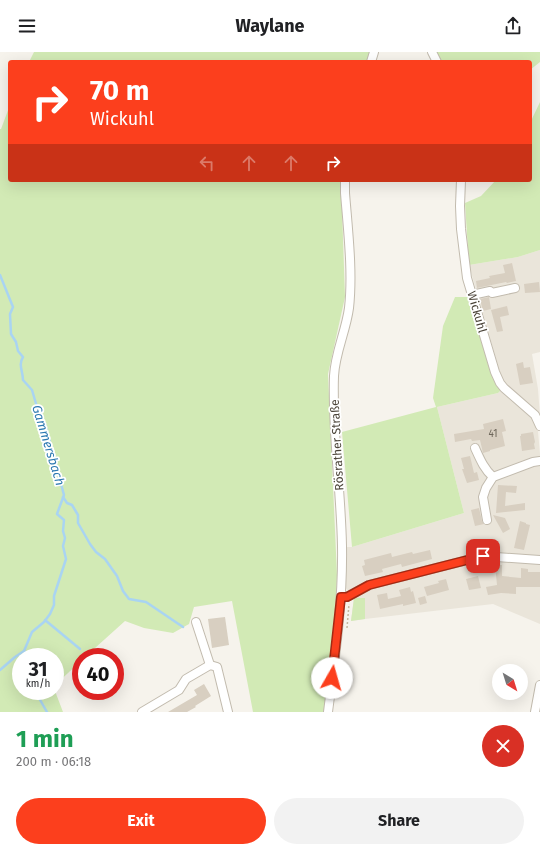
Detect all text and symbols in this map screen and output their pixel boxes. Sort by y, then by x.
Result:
icon: menu [16,15,38,37]
text: Waylane [235,15,305,37]
icon: share [502,15,524,37]
text: 70 m [90,74,149,107]
icon: right [24,76,76,128]
text: Wickuhl [90,108,154,130]
icon: left [196,152,218,174]
icon: ahead [238,152,260,174]
icon: ahead [280,152,302,174]
icon: right [322,152,344,174]
street label: Wickuhl [464,290,490,335]
street label: Rösrather Straße [328,399,346,491]
water label: Gammersbach [29,403,68,487]
house number: 41 [488,428,498,440]
pin [466,539,500,573]
icon: arrive [472,545,494,567]
speed limit sign: 40 [72,648,124,700]
text: 31 [28,657,48,681]
position arrow [311,657,353,699]
north arrow [492,664,528,700]
map controls [492,664,528,700]
text: km/h [26,678,50,690]
text: 1 min [16,725,74,753]
button: close [482,725,524,767]
text: 200 m · 06:18 [16,754,91,769]
button: Exit [16,798,266,844]
button: Share [274,798,524,844]

